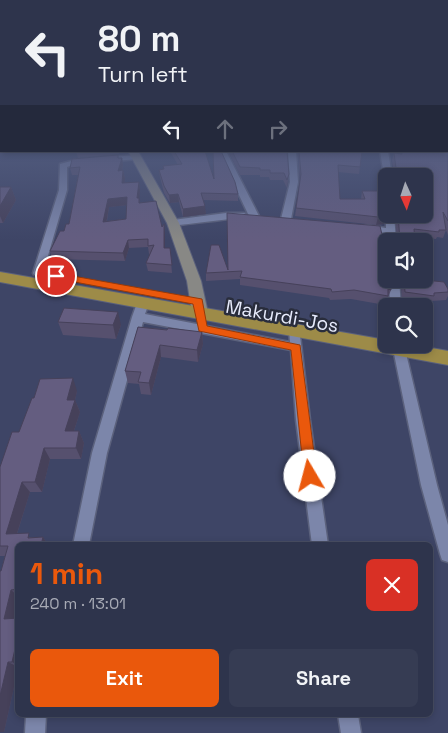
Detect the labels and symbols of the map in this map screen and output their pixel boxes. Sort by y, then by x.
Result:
north arrow [378,168,432,222]
pin [35,255,77,297]
street label: Makurdi-Jos [224,294,340,338]
position arrow [283,449,335,501]

